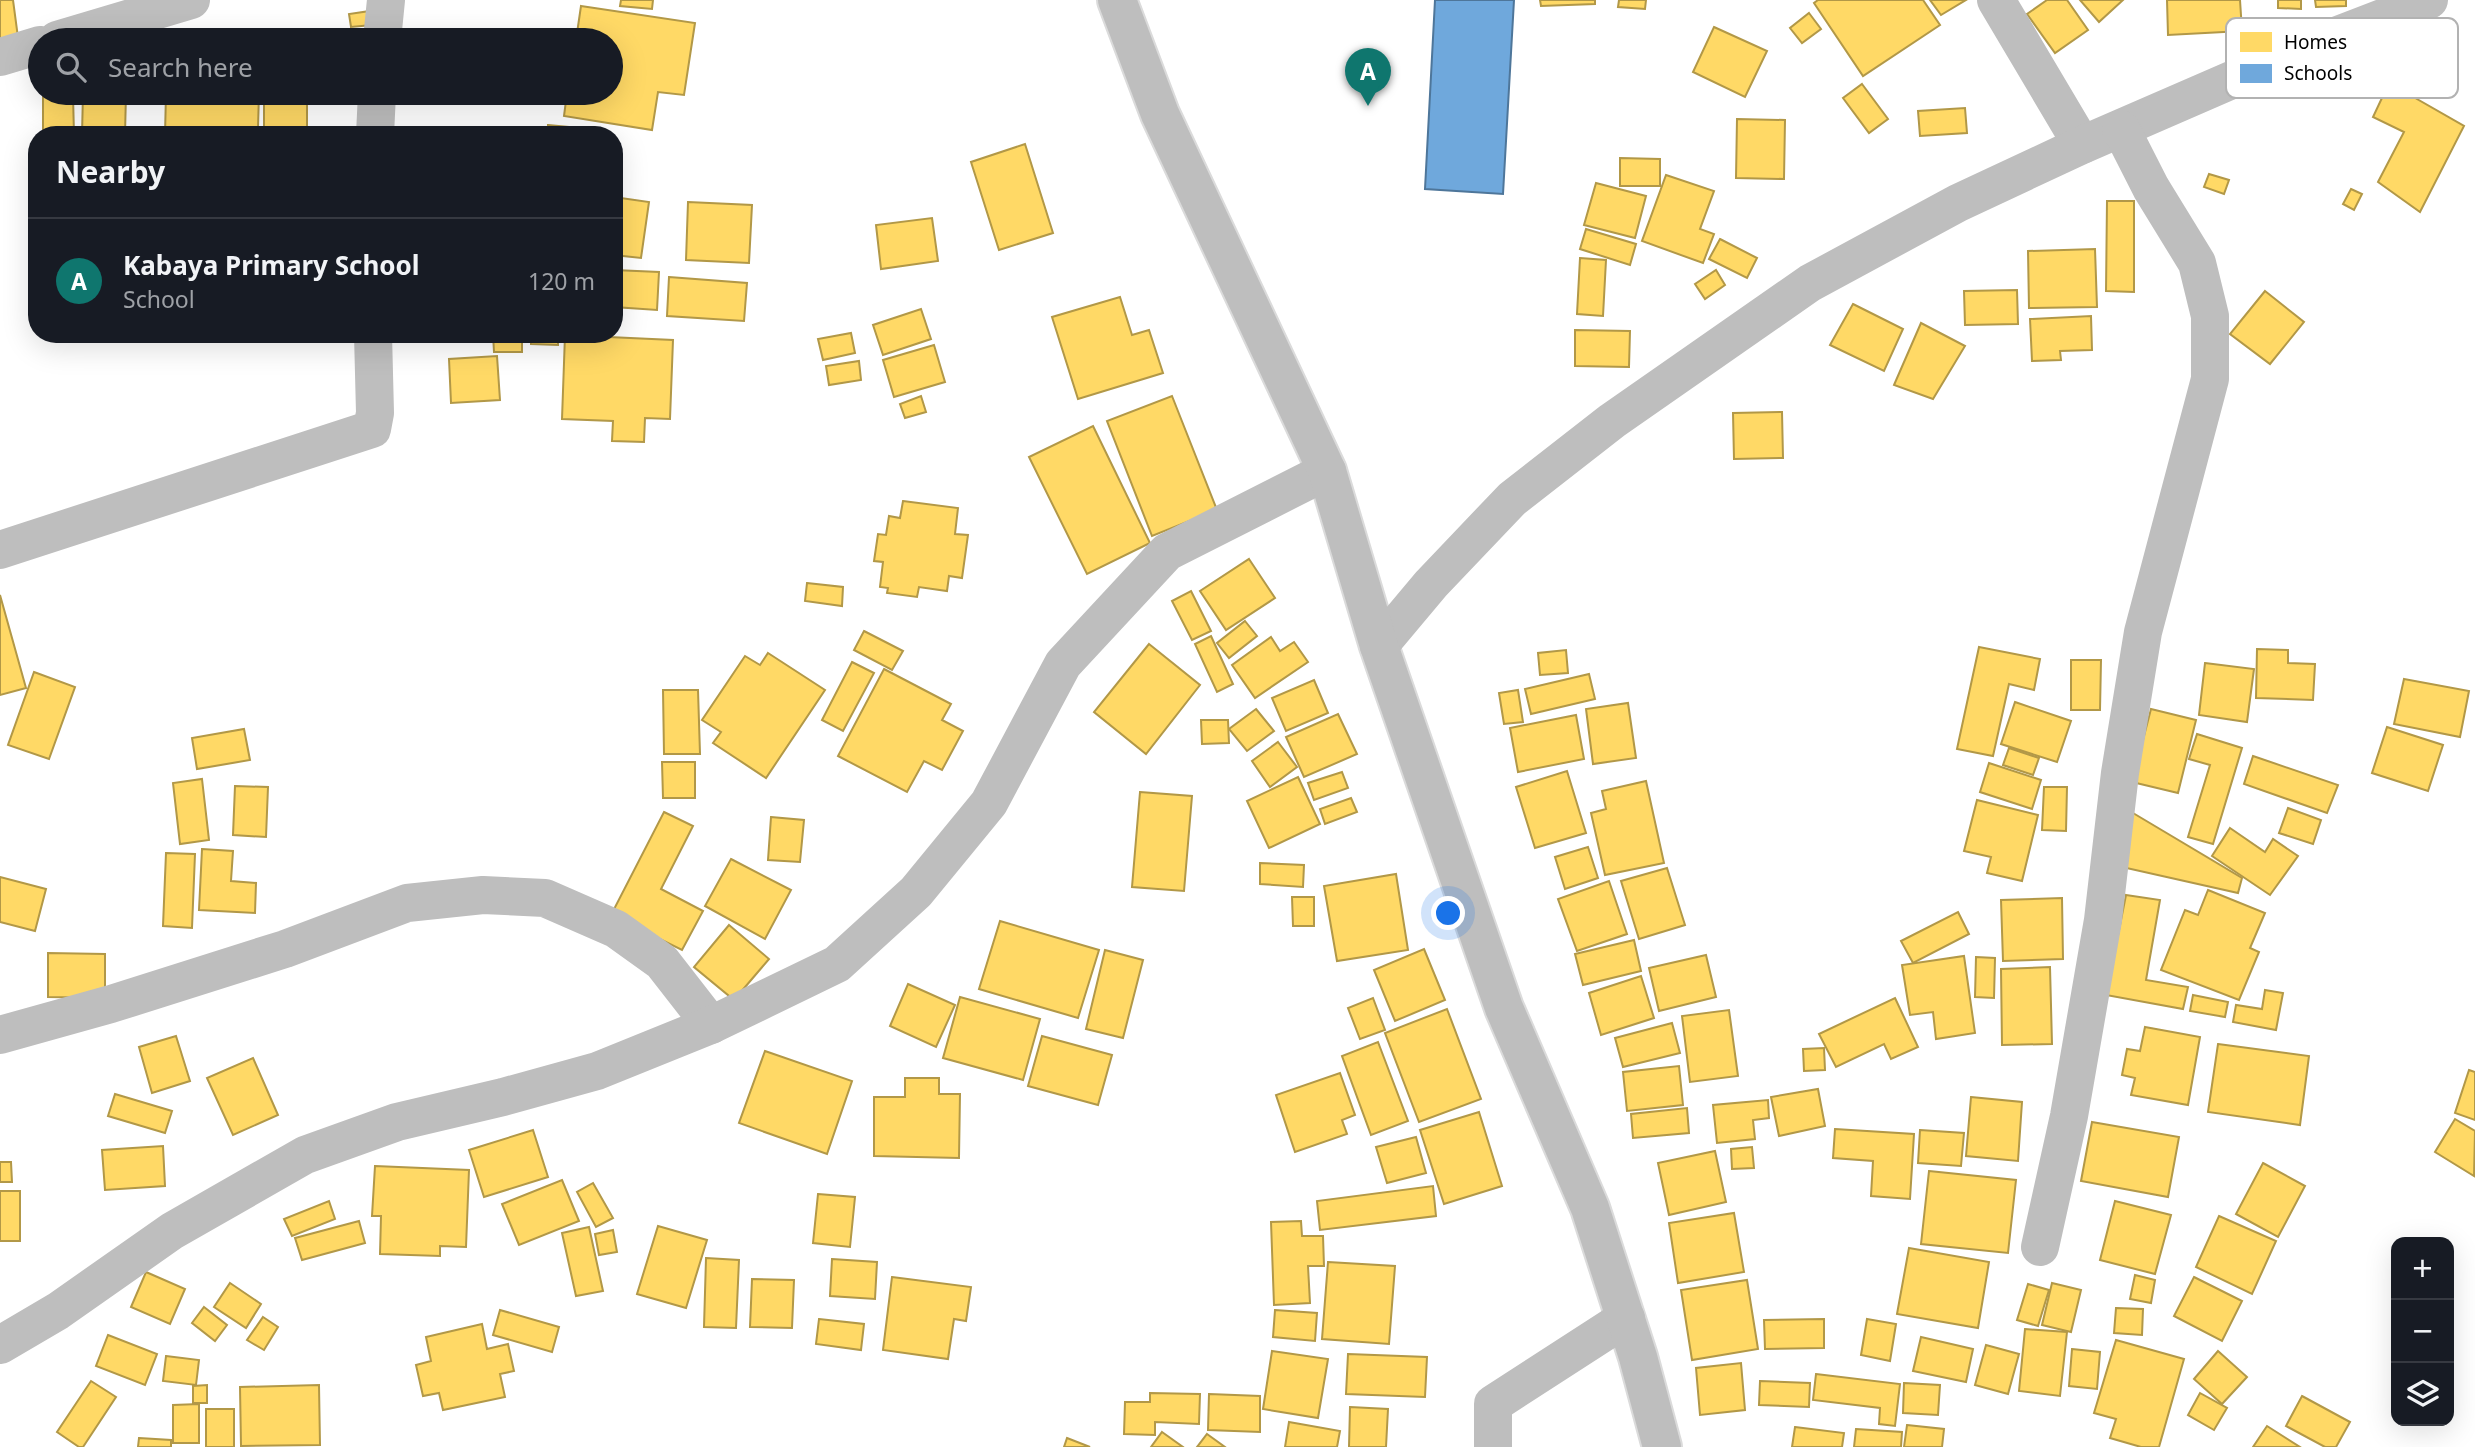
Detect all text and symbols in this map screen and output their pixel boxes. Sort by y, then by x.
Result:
legend [2226,18,2458,98]
search box [28,28,623,105]
text: Homes [2284,29,2347,55]
icon: search [52,48,90,86]
pin: A [1345,48,1391,106]
text: Search here [108,49,253,85]
text: Schools [2284,60,2352,86]
text: Nearby [56,151,165,192]
text: Kabaya Primary School [123,247,420,283]
text: A [71,265,87,297]
text: 120 m [528,265,595,297]
text: School [123,283,195,315]
your location [1431,896,1465,930]
map controls [2391,1237,2454,1426]
button: + [2391,1237,2454,1300]
button: − [2391,1300,2454,1363]
button: layers [2391,1363,2454,1426]

